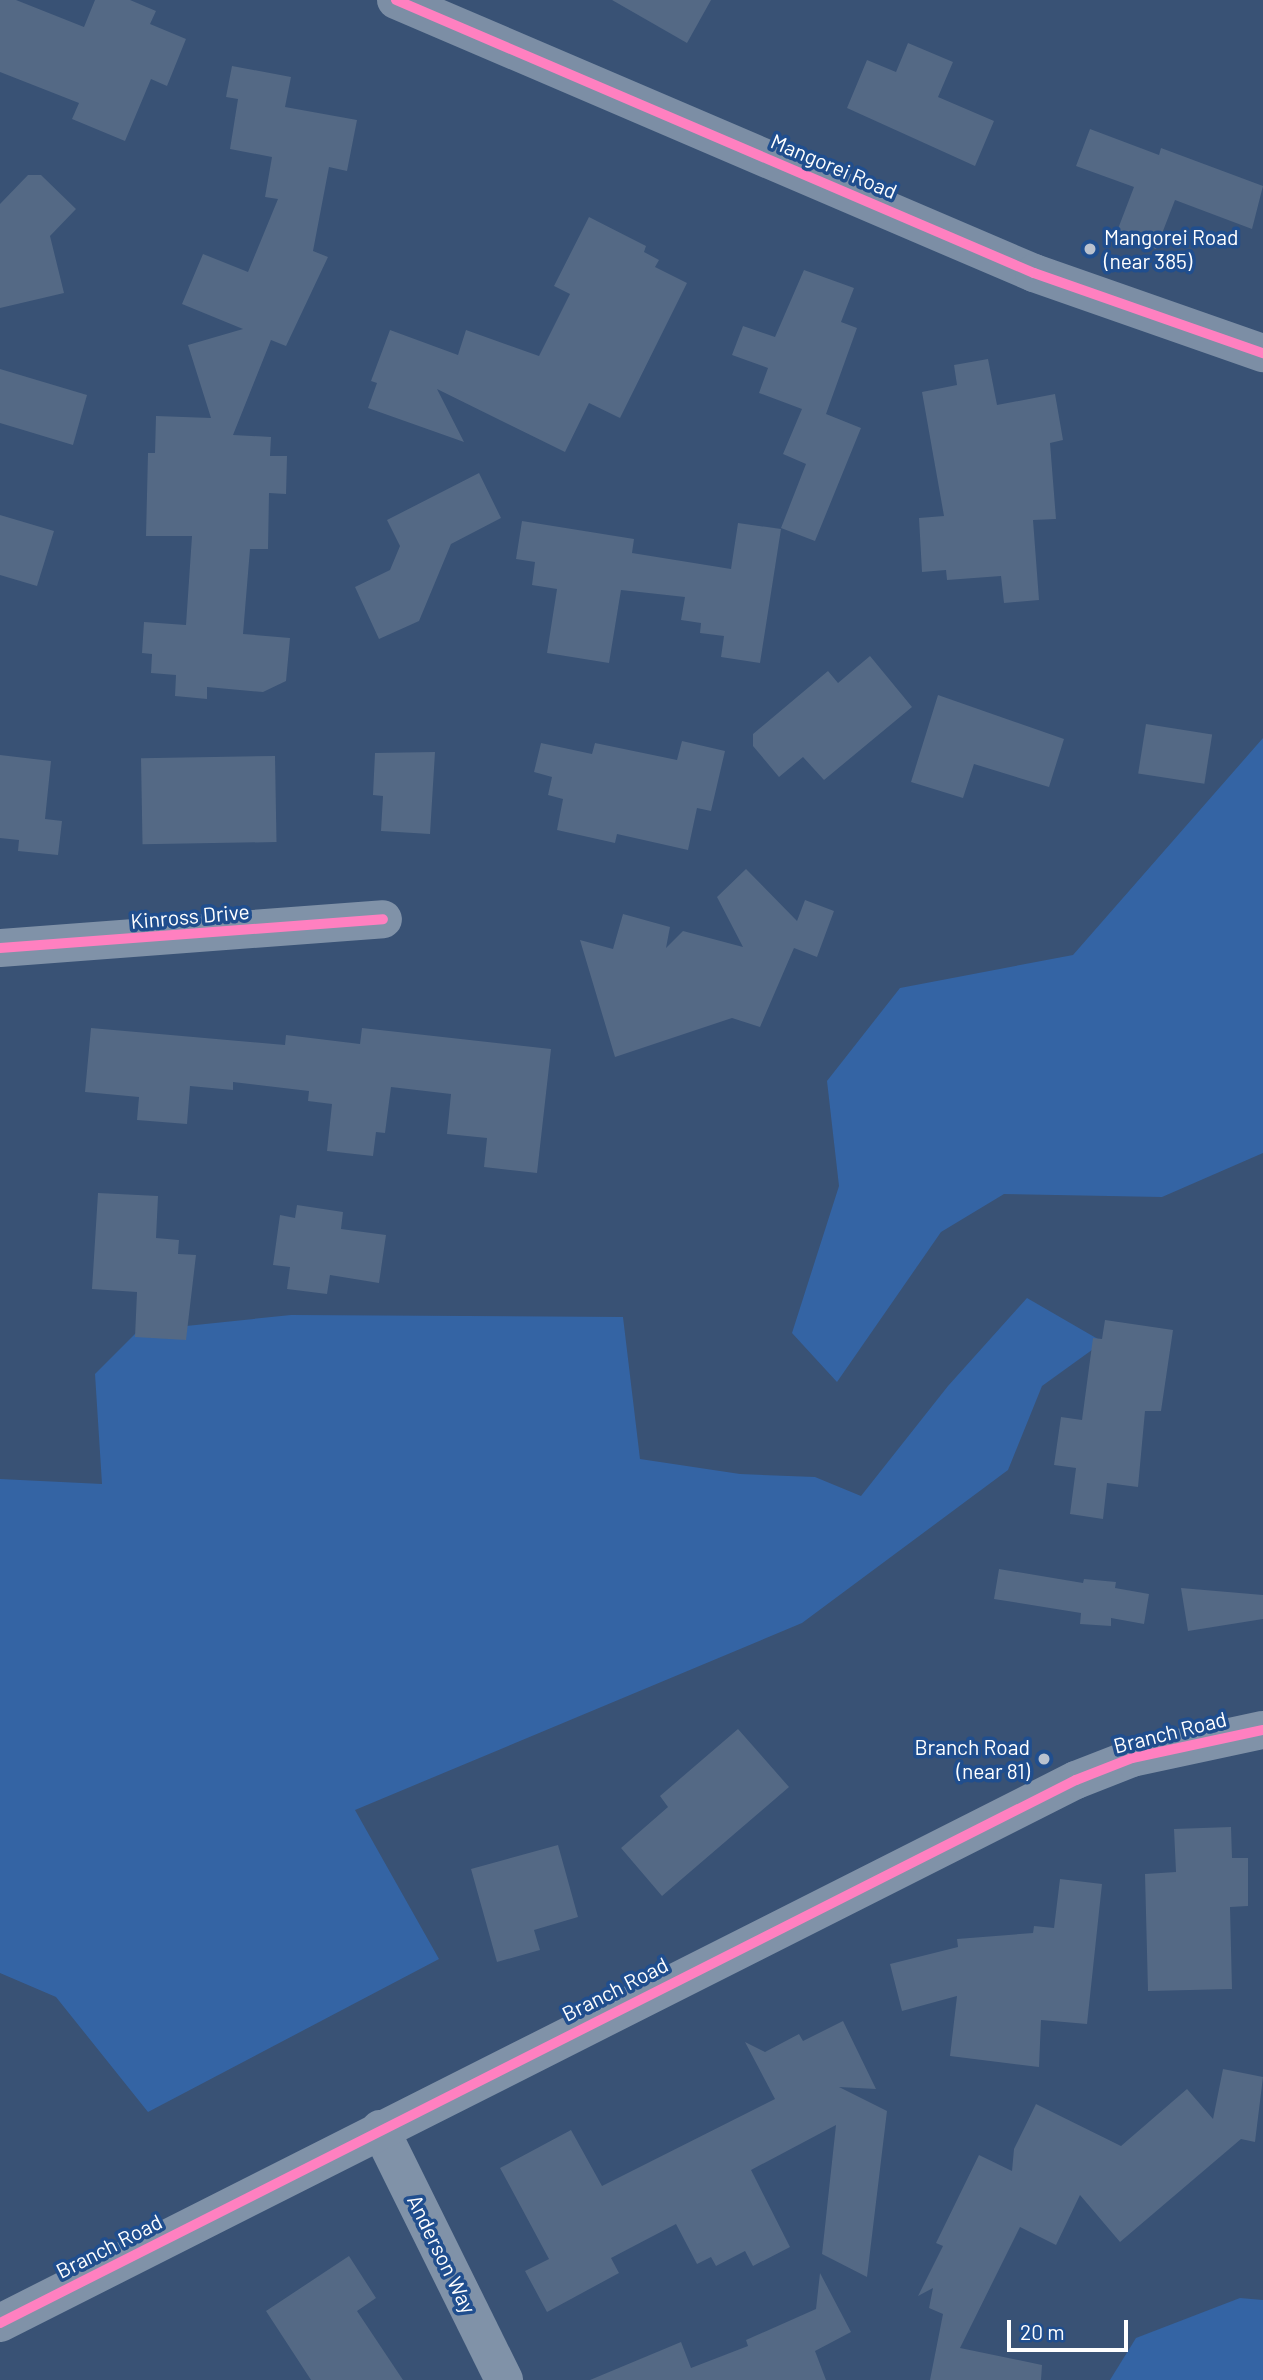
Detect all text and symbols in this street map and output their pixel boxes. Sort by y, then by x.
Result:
street label: Mangorei Road [767,128,901,204]
place label: Mangorei Road (near 385) [1104,224,1238,274]
marker: Mangorei Road (near 385) [1082,241,1098,257]
street label: Kinross Drive [129,898,251,934]
street label: Branch Road [1111,1706,1229,1758]
place label: Branch Road (near 81) [914,1734,1030,1784]
marker: Branch Road (near 81) [1036,1751,1052,1767]
street label: Branch Road [558,1952,672,2026]
street label: Anderson Way [402,2191,482,2317]
street label: Branch Road [52,2209,166,2283]
scale bar [1011,2306,1132,2350]
text: 20 m [1020,2319,1065,2344]

